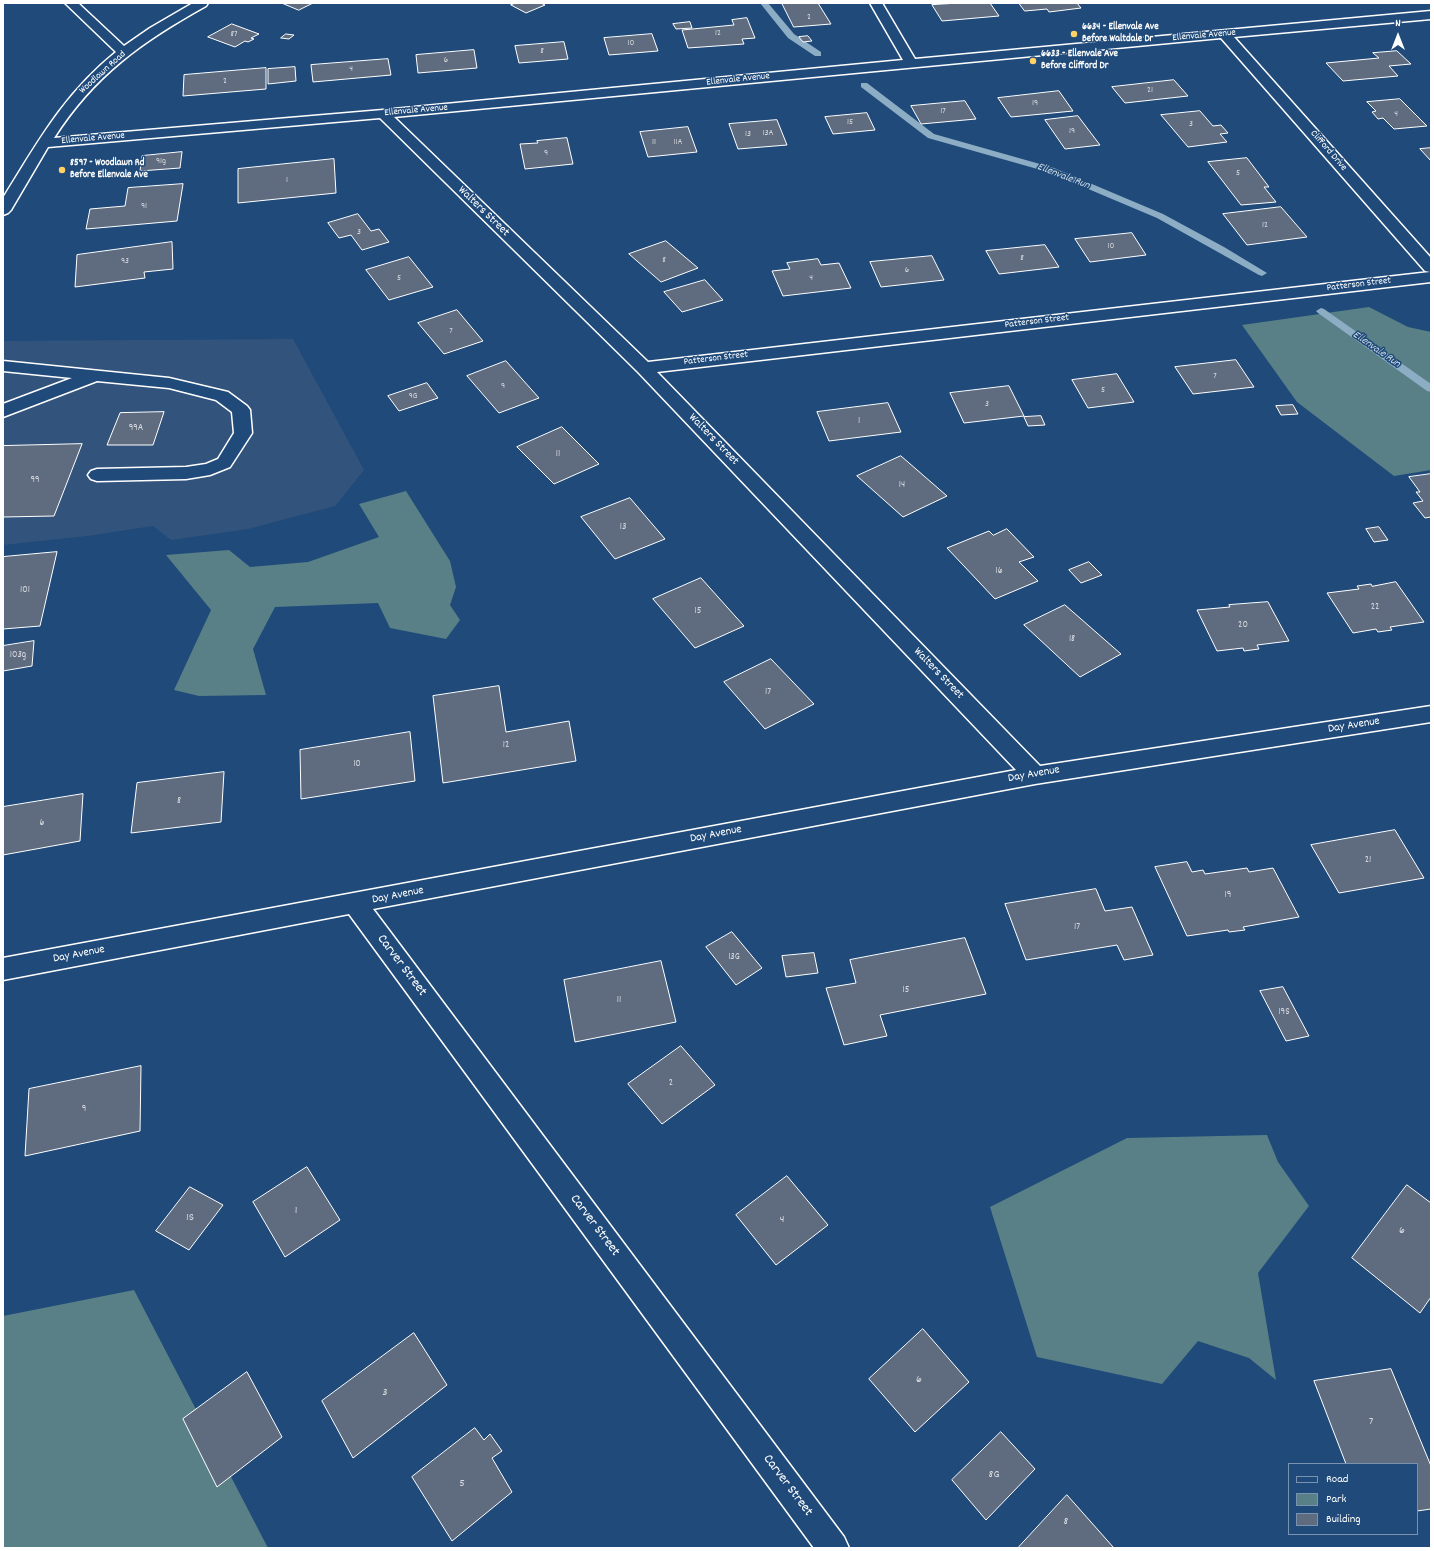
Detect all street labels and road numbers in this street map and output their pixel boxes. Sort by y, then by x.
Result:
street label: Ellenvale Avenue [1172,27,1236,45]
street label: Woodlawn Road [77,49,129,97]
street label: Ellenvale Avenue [706,71,770,89]
street label: Ellenvale Avenue [384,102,448,120]
street label: Clifford Drive [1307,128,1349,174]
street label: Ellenvale Avenue [61,130,125,148]
street label: Walters Street [454,184,512,240]
street label: Patterson Street [1326,275,1392,295]
street label: Patterson Street [1004,312,1070,332]
street label: Patterson Street [683,349,749,369]
street label: Walters Street [685,411,741,469]
street label: Walters Street [910,645,966,703]
street label: Day Avenue [1327,715,1381,737]
street label: Day Avenue [1007,763,1061,787]
street label: Day Avenue [689,823,743,847]
street label: Day Avenue [371,884,425,908]
street label: Carver Street [372,932,430,1000]
street label: Day Avenue [52,943,106,967]
street label: Carver Street [565,1192,623,1260]
street label: Carver Street [758,1452,816,1520]

